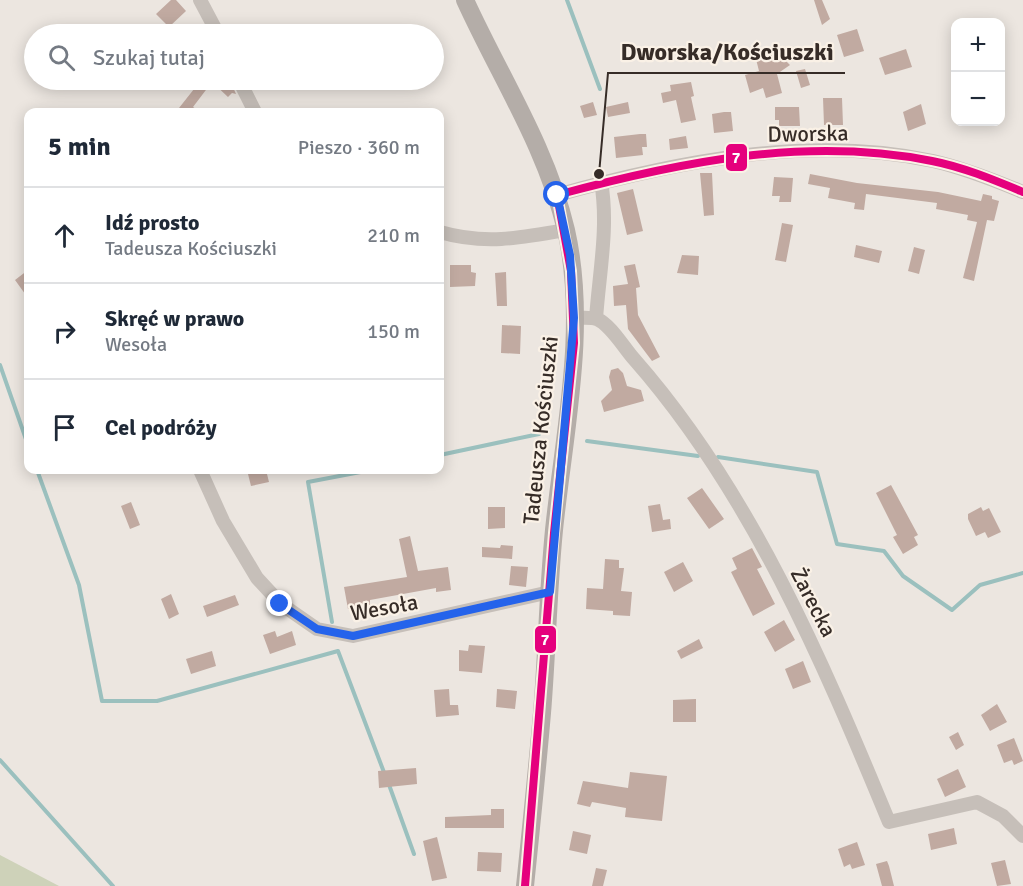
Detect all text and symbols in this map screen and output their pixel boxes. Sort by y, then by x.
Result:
map controls [951,18,1005,126]
button: + [951,18,1005,72]
search box [24,24,444,90]
callout: Dworska/Kościuszki [608,31,845,73]
text: Dworska/Kościuszki [620,37,834,67]
icon: search [45,41,78,74]
text: Szukaj tutaj [93,44,205,71]
button: − [951,72,1005,126]
street label: Dworska [767,119,849,148]
text: 5 min [48,131,111,163]
text: Pieszo · 360 m [298,135,420,160]
line badge: 7 [725,143,748,172]
text: 7 [732,148,741,168]
route start [543,181,569,207]
text: Idź prosto [105,209,200,236]
icon: ahead [48,219,81,252]
text: 210 m [367,223,420,248]
text: Tadeusza Kościuszki [105,236,277,261]
text: Skręć w prawo [105,305,244,332]
icon: right [48,315,81,348]
text: 150 m [367,319,420,344]
text: Wesoła [105,332,167,357]
street label: Tadeusza Kościuszki [517,335,564,526]
icon: arrive [48,411,81,444]
text: Cel podróży [105,414,217,441]
street label: Żarecka [785,563,842,642]
street label: Wesoła [348,588,420,627]
route end [266,590,292,616]
line badge: 7 [534,625,557,654]
text: 7 [541,630,550,650]

